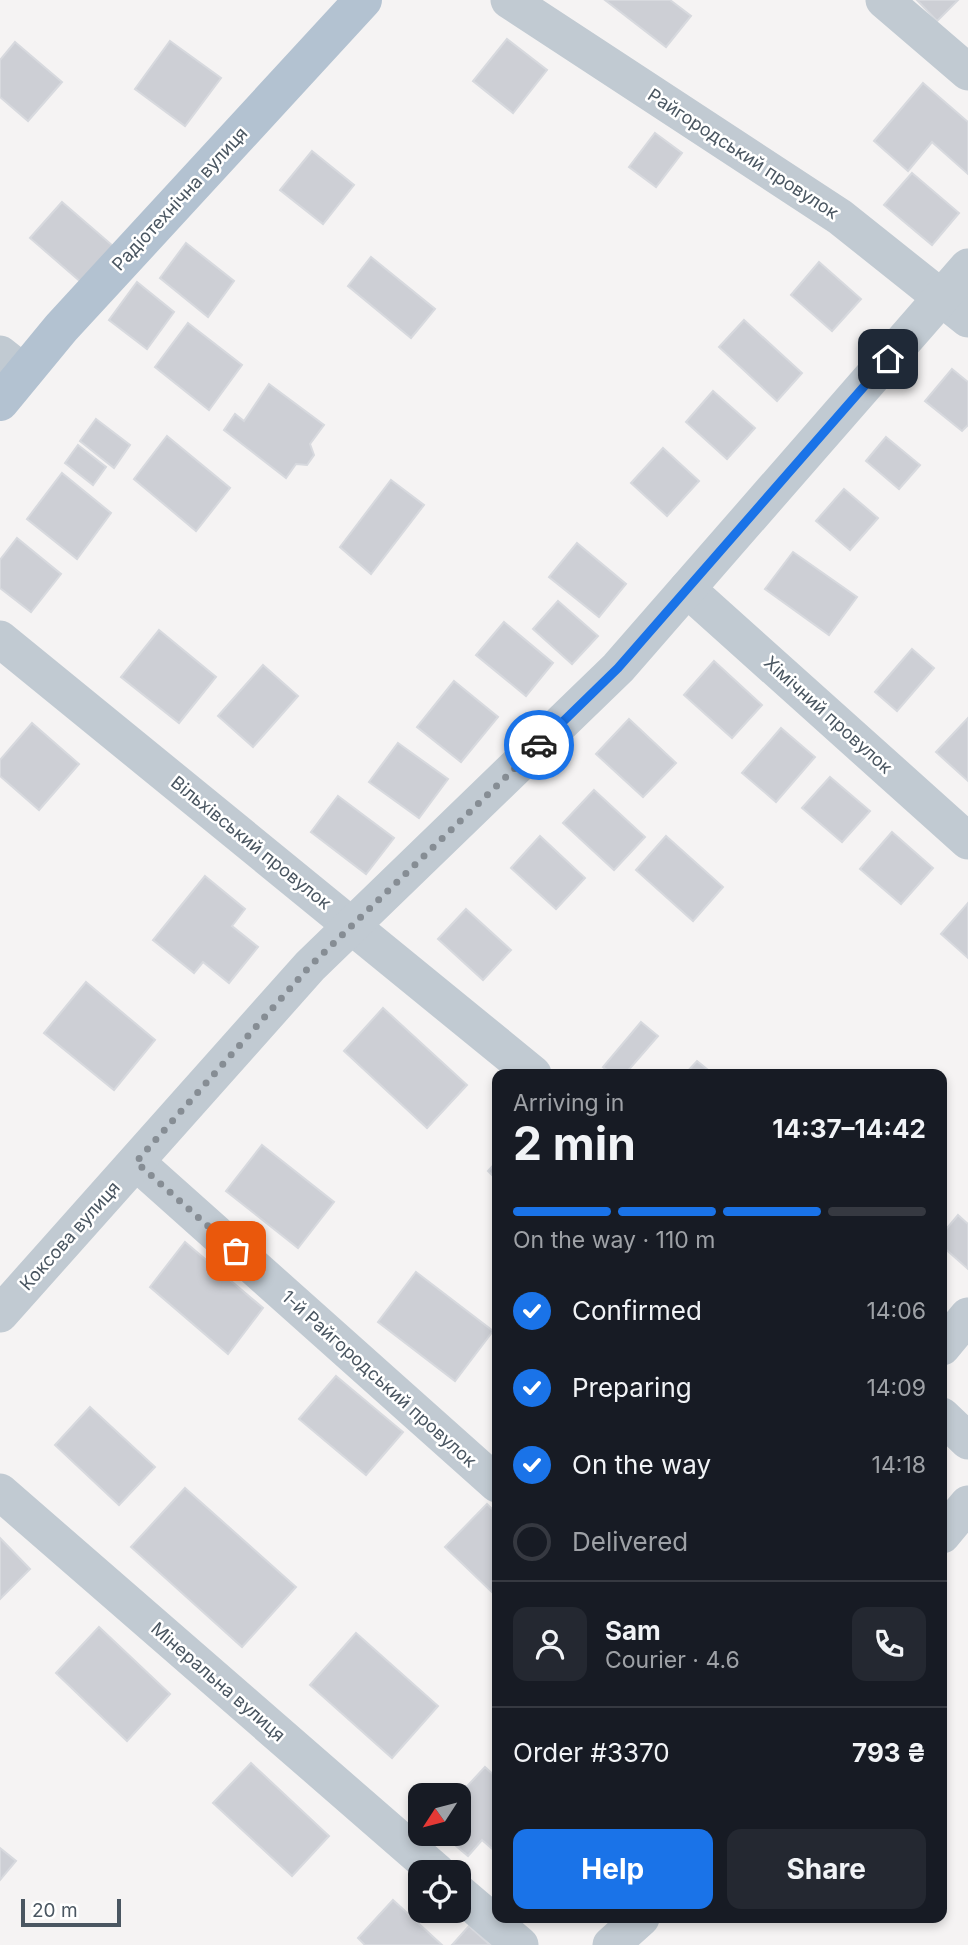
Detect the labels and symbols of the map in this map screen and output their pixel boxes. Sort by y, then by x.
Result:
street label: Райгородський провулок [644,84,843,223]
street label: Радіотехнічна вулиця [108,123,252,275]
pin [858,329,918,389]
street label: Хімічний провулок [760,652,897,778]
courier [504,710,574,780]
street label: Вільхівський провулок [167,772,336,914]
street label: Коксова вулиця [15,1177,124,1294]
pin [206,1221,266,1281]
street label: 1-й Райгородський провулок [278,1286,481,1472]
street label: Мінеральна вулиця [147,1618,290,1745]
north arrow [408,1783,471,1846]
scale bar [21,1896,121,1928]

